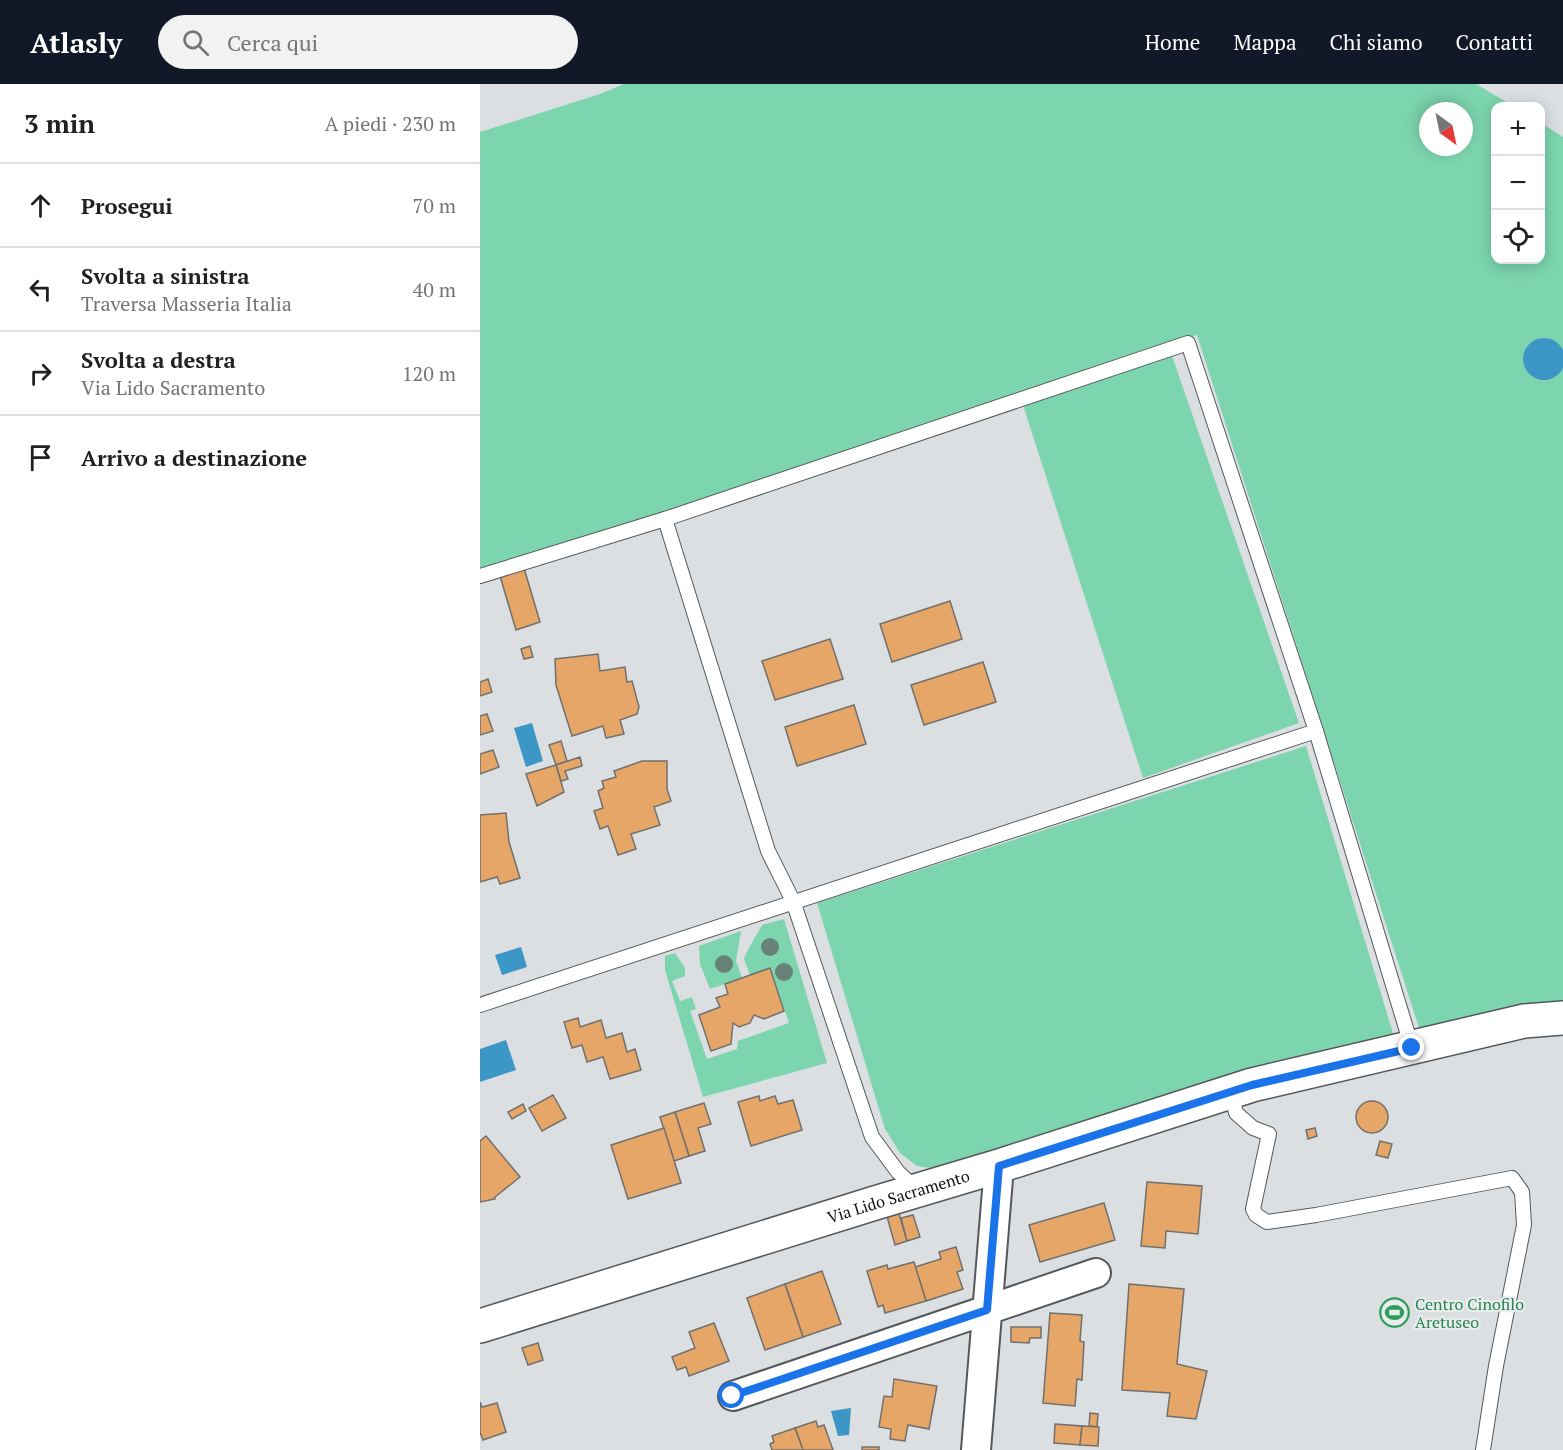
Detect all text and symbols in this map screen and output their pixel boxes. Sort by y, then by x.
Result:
search box [158,15,578,69]
text: Atlasly [30,24,122,61]
icon: search [179,26,212,59]
text: Cerca qui [227,28,318,57]
text: Home [1145,28,1200,56]
text: Mappa [1233,28,1297,56]
text: Chi siamo [1330,28,1423,56]
text: Contatti [1456,28,1533,56]
north arrow [1419,102,1473,156]
map controls [1491,102,1545,264]
button: + [1491,102,1545,156]
text: 3 min [24,106,95,140]
text: A piedi · 230 m [325,110,456,137]
button: − [1491,156,1545,210]
icon: ahead [24,189,57,222]
text: Prosegui [81,191,173,220]
text: 70 m [413,192,456,219]
button: locate [1491,210,1545,264]
text: Svolta a sinistra [81,261,250,290]
icon: left [24,273,57,306]
text: 40 m [413,276,456,303]
text: Traversa Masseria Italia [81,290,292,317]
text: Svolta a destra [81,345,236,374]
icon: right [24,357,57,390]
text: 120 m [402,360,456,387]
text: Via Lido Sacramento [81,374,265,401]
icon: arrive [24,441,57,474]
text: Arrivo a destinazione [81,443,307,472]
route end [1398,1034,1424,1060]
street label: Via Lido Sacramento [824,1164,972,1228]
place label: Centro Cinofilo Aretuseo [1415,1293,1524,1333]
sports icon: Centro Cinofilo Aretuseo [1378,1297,1410,1329]
route start [718,1382,744,1408]

